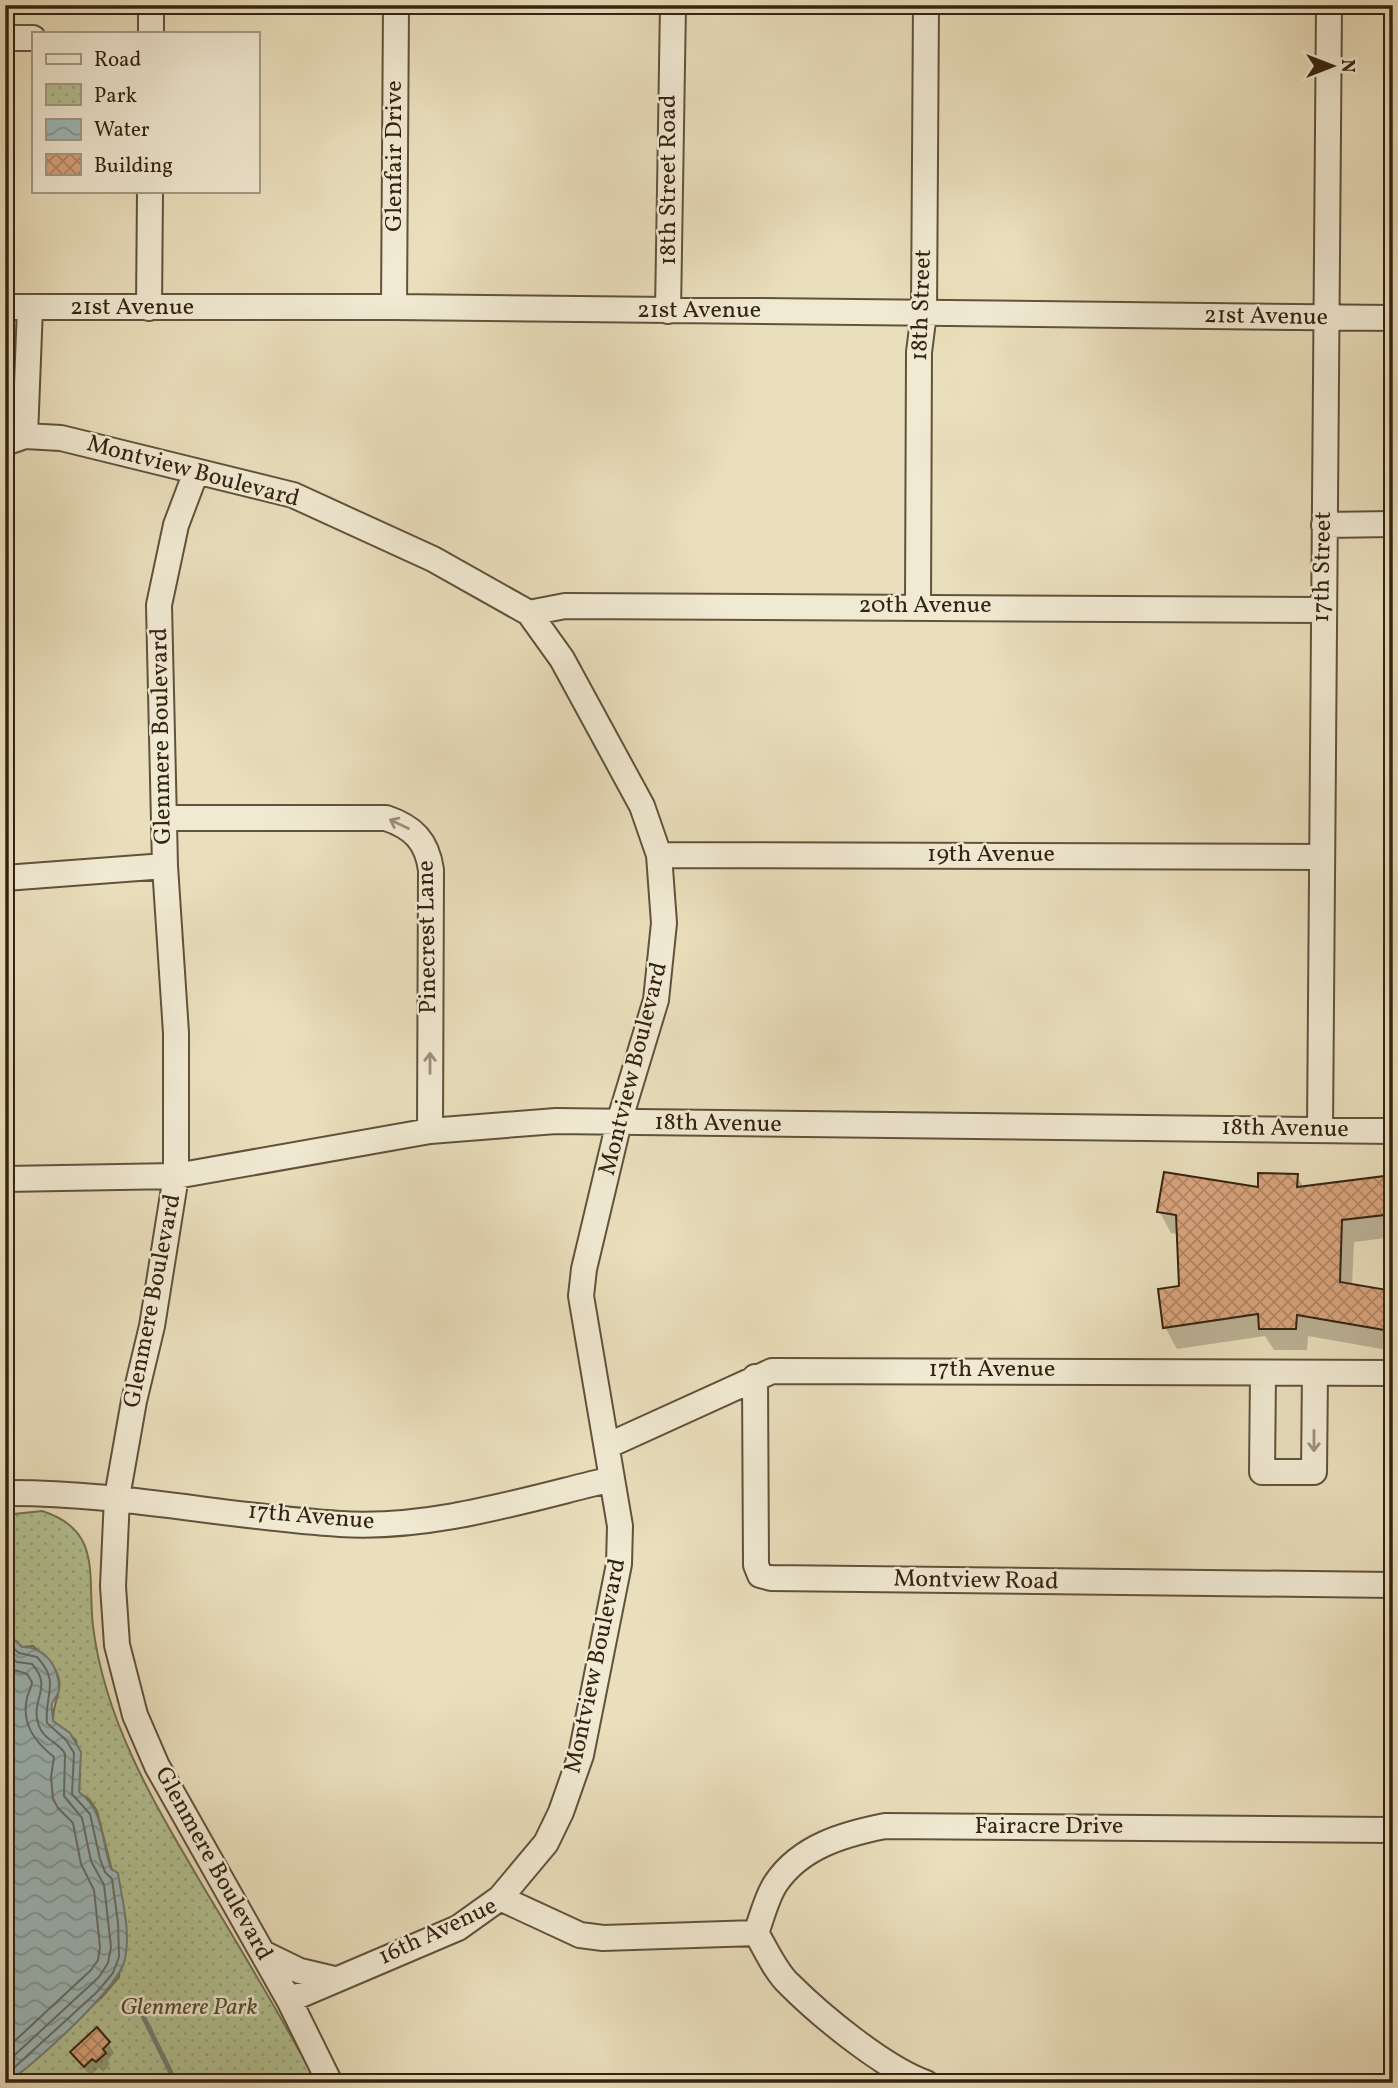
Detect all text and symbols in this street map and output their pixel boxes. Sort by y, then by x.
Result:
legend [32,32,259,192]
north arrow [1296,32,1366,102]
text: Road [94,46,141,75]
text: N [1334,59,1360,73]
street label: Glenfair Drive [378,80,412,232]
text: Park [94,82,137,111]
street label: 18th Street Road [652,95,686,265]
text: Water [94,116,150,145]
text: Building [94,152,173,181]
street label: 18th Street [903,248,941,362]
street label: 21st Avenue [70,291,194,325]
street label: 21st Avenue [637,294,761,328]
street label: 21st Avenue [1204,299,1328,335]
street label: Montview Boulevard [83,427,303,517]
street label: 17th Street [1305,511,1341,623]
street label: 20th Avenue [858,589,992,623]
street label: Glenmere Boulevard [143,627,181,845]
one-way arrow [389,817,410,831]
street label: 19th Avenue [927,838,1055,872]
street label: Pinecrest Lane [410,860,446,1014]
street label: Montview Boulevard [591,959,677,1179]
one-way arrow [423,1051,437,1074]
street label: 18th Avenue [654,1106,782,1142]
street label: 18th Avenue [1221,1111,1349,1147]
street label: Glenmere Boulevard [116,1191,190,1411]
street label: 17th Avenue [929,1353,1055,1387]
one-way arrow [1307,1429,1321,1452]
street label: 17th Avenue [246,1495,376,1539]
street label: Montview Boulevard [557,1555,635,1777]
street label: Montview Road [893,1563,1059,1599]
street label: Glenmere Boulevard [146,1761,280,1967]
street label: Fairacre Drive [974,1810,1124,1844]
street label: 16th Avenue [373,1890,503,1974]
park label: Glenmere Park [120,1991,258,2025]

